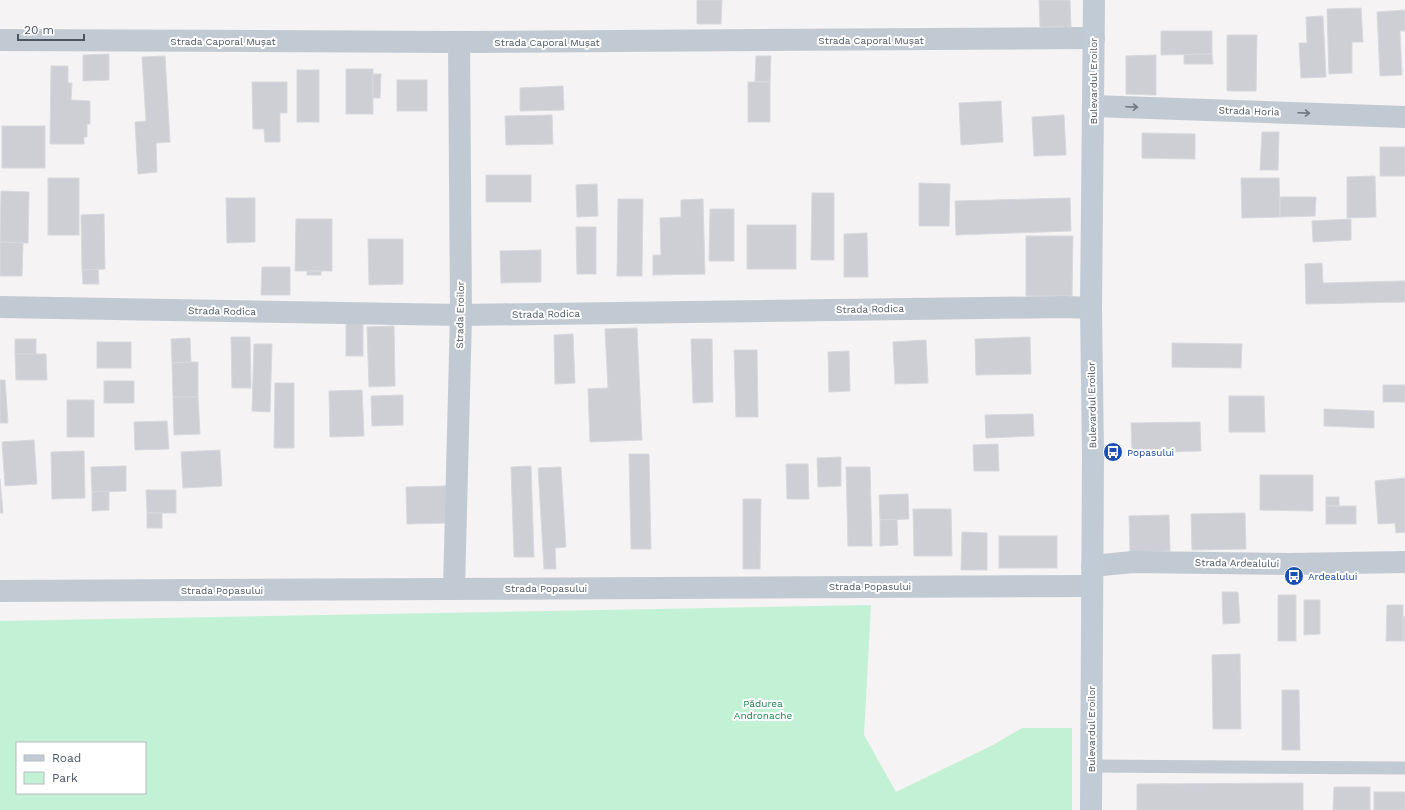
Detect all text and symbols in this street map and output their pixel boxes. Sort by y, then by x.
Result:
scale bar [18,16,84,42]
text: 20 m [24,23,54,37]
street label: Strada Caporal Mușat [818,35,924,46]
street label: Strada Caporal Mușat [170,36,276,47]
street label: Strada Caporal Mușat [494,37,600,48]
street label: Bulevardul Eroilor [1088,38,1099,124]
one-way arrow [1125,103,1138,111]
street label: Strada Horia [1218,104,1280,118]
one-way arrow [1297,109,1310,117]
street label: Strada Eroilor [454,281,466,349]
street label: Strada Rodica [836,303,904,315]
street label: Strada Rodica [188,305,256,317]
street label: Strada Rodica [512,308,580,320]
street label: Bulevardul Eroilor [1086,362,1098,448]
bus stop icon: Popasului [1102,441,1124,463]
place label: Popasului [1127,447,1174,458]
street label: Strada Ardealului [1195,557,1279,569]
bus stop icon: Ardealului [1283,565,1305,587]
place label: Ardealului [1308,571,1357,582]
street label: Strada Popasului [829,581,911,592]
street label: Strada Popasului [505,583,587,594]
street label: Strada Popasului [181,585,263,596]
street label: Bulevardul Eroilor [1086,686,1097,772]
park label: Pădurea Andronache [734,698,792,721]
legend [16,742,146,794]
text: Road [52,751,81,765]
text: Park [52,771,78,785]

